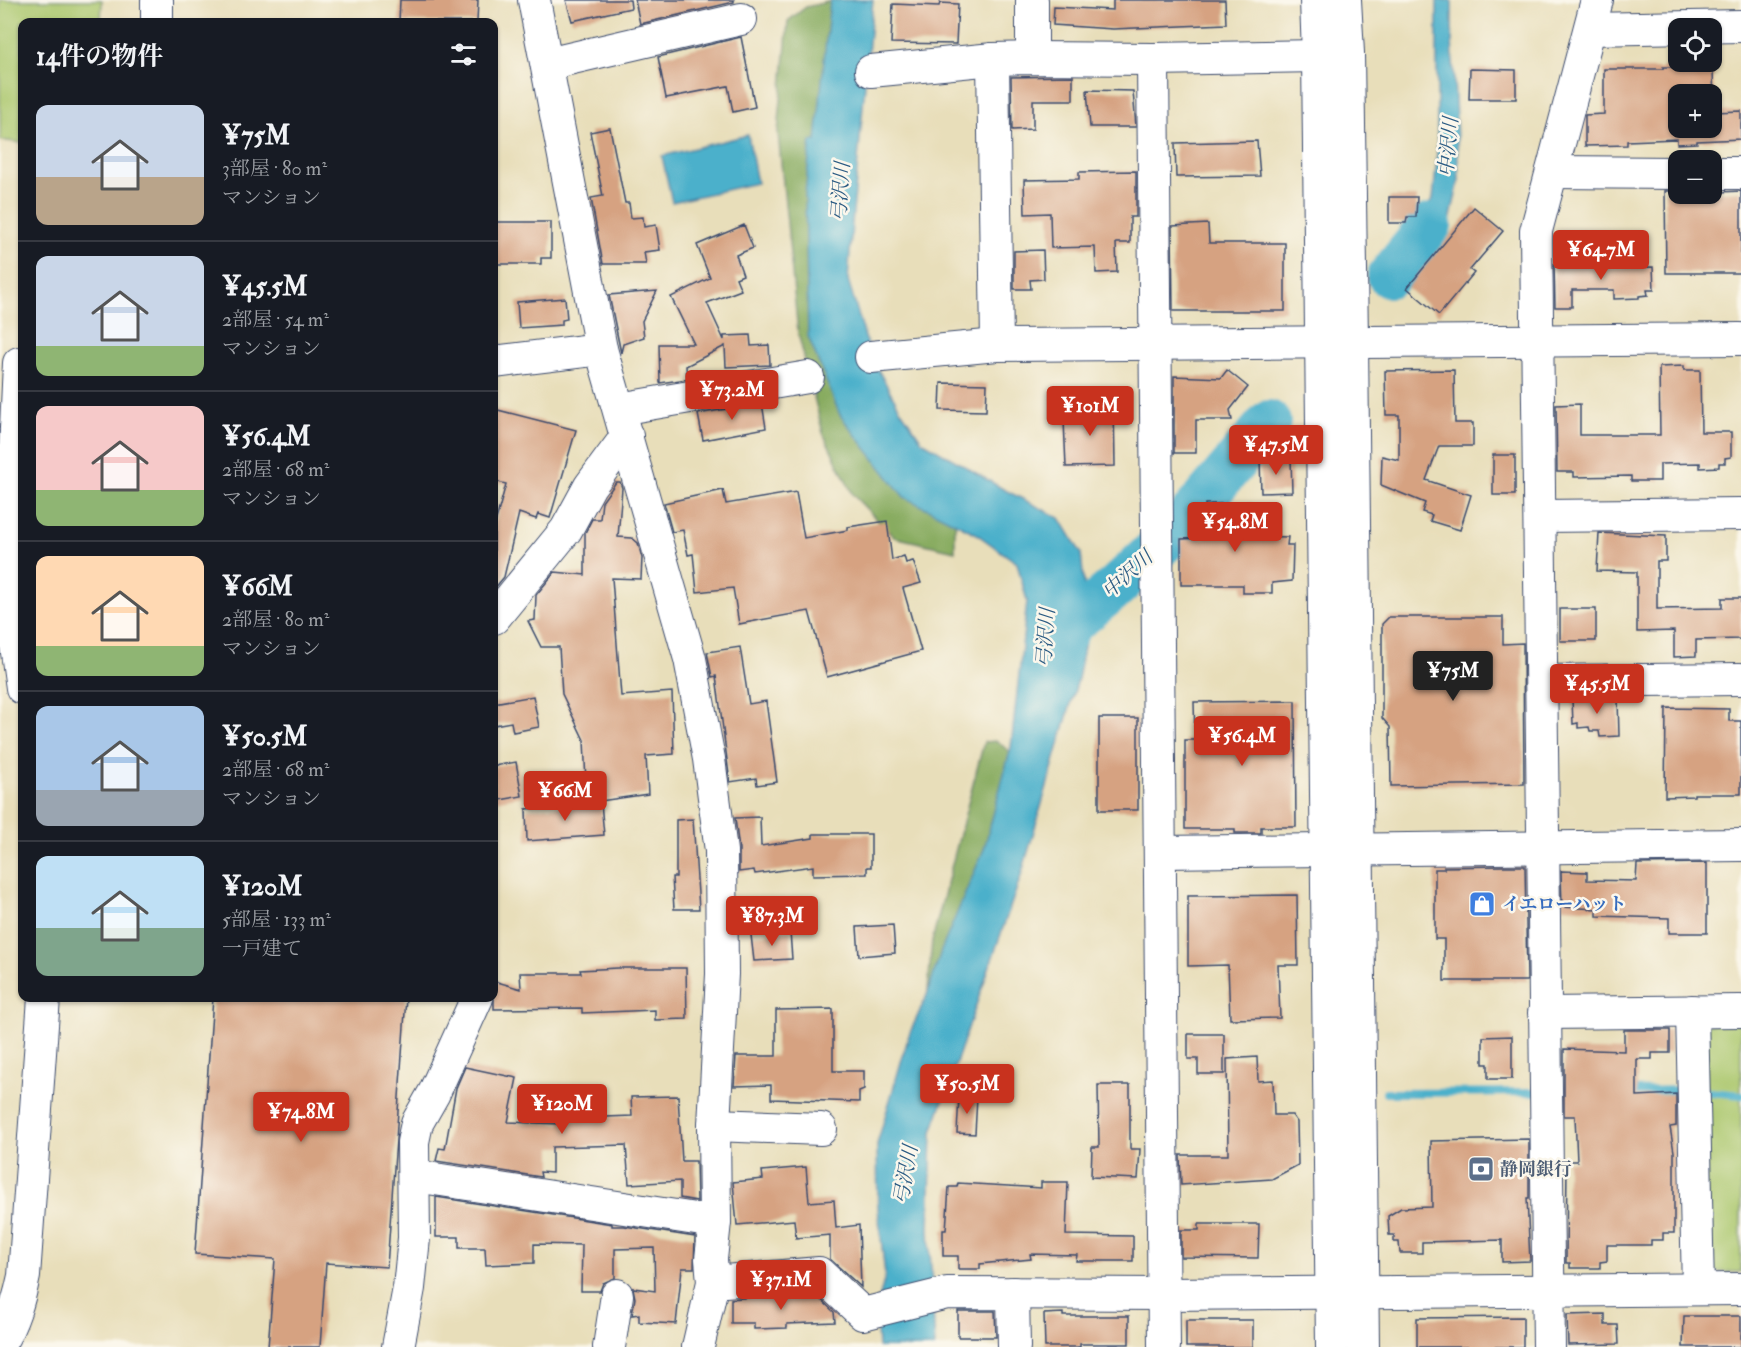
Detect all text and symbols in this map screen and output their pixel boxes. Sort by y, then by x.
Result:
map controls [1668,18,1722,204]
button: locate [1668,18,1722,72]
icon: filters [447,38,480,71]
text: 14件の物件 [36,41,163,73]
button: + [1668,84,1722,138]
water label: 中沢川 [1433,114,1464,178]
text: ¥75M [222,120,290,152]
icon: home [84,129,156,201]
button: − [1668,150,1722,204]
text: 3部屋 · 80 m² [222,156,327,181]
water label: 弓沢川 [826,159,855,223]
text: マンション [222,185,321,210]
pin: ¥64.7M [1552,230,1650,281]
text: ¥64.7M [1567,237,1635,262]
text: ¥45.5M [222,271,308,303]
icon: home [84,280,156,352]
text: 2部屋 · 54 m² [222,307,329,332]
text: マンション [222,336,321,361]
pin: ¥73.2M [683,370,781,421]
text: ¥73.2M [699,377,765,402]
pin: ¥101M [1048,386,1132,437]
text: ¥101M [1061,393,1119,418]
text: ¥56.4M [222,421,311,453]
pin: ¥47.5M [1227,425,1325,476]
icon: home [84,430,156,502]
text: ¥47.5M [1243,432,1309,457]
text: 2部屋 · 68 m² [222,457,329,482]
text: マンション [222,486,321,511]
pin: ¥54.8M [1186,502,1284,553]
text: ¥54.8M [1201,509,1269,534]
water label: 中沢川 [1097,544,1159,604]
text: ¥66M [222,571,293,603]
icon: home [84,580,156,652]
water label: 弓沢川 [1031,605,1060,669]
text: 2部屋 · 80 m² [222,607,329,632]
text: マンション [222,636,321,661]
pin: ¥75M [1417,651,1489,702]
text: ¥75M [1427,658,1479,683]
pin: ¥45.5M [1548,664,1646,715]
text: ¥45.5M [1564,671,1630,696]
pin: ¥56.4M [1193,716,1291,767]
text: ¥50.5M [222,721,307,753]
text: ¥56.4M [1208,723,1276,748]
icon: home [84,730,156,802]
text: 2部屋 · 68 m² [222,757,329,782]
pin: ¥66M [529,771,601,822]
text: ¥66M [538,778,592,803]
text: マンション [222,786,321,811]
text: ¥120M [222,871,303,903]
icon: home [84,880,156,952]
shop icon: イエローハット [1467,889,1497,919]
place label: イエローハット [1502,893,1626,916]
pin: ¥87.3M [723,896,821,947]
text: ¥87.3M [740,903,804,928]
text: 5部屋 · 133 m² [222,907,331,932]
text: 一戸建て [222,936,302,961]
pin: ¥50.5M [918,1064,1016,1115]
text: ¥50.5M [934,1071,1000,1096]
pin: ¥120M [520,1084,604,1135]
text: ¥120M [531,1091,593,1116]
pin: ¥74.8M [252,1092,350,1143]
text: ¥74.8M [267,1099,335,1124]
water label: 弓沢川 [888,1141,923,1207]
bank icon: 静岡銀行 [1466,1154,1496,1184]
place label: 静岡銀行 [1500,1158,1572,1181]
pin: ¥37.1M [732,1260,830,1311]
text: ¥37.1M [750,1267,812,1292]

